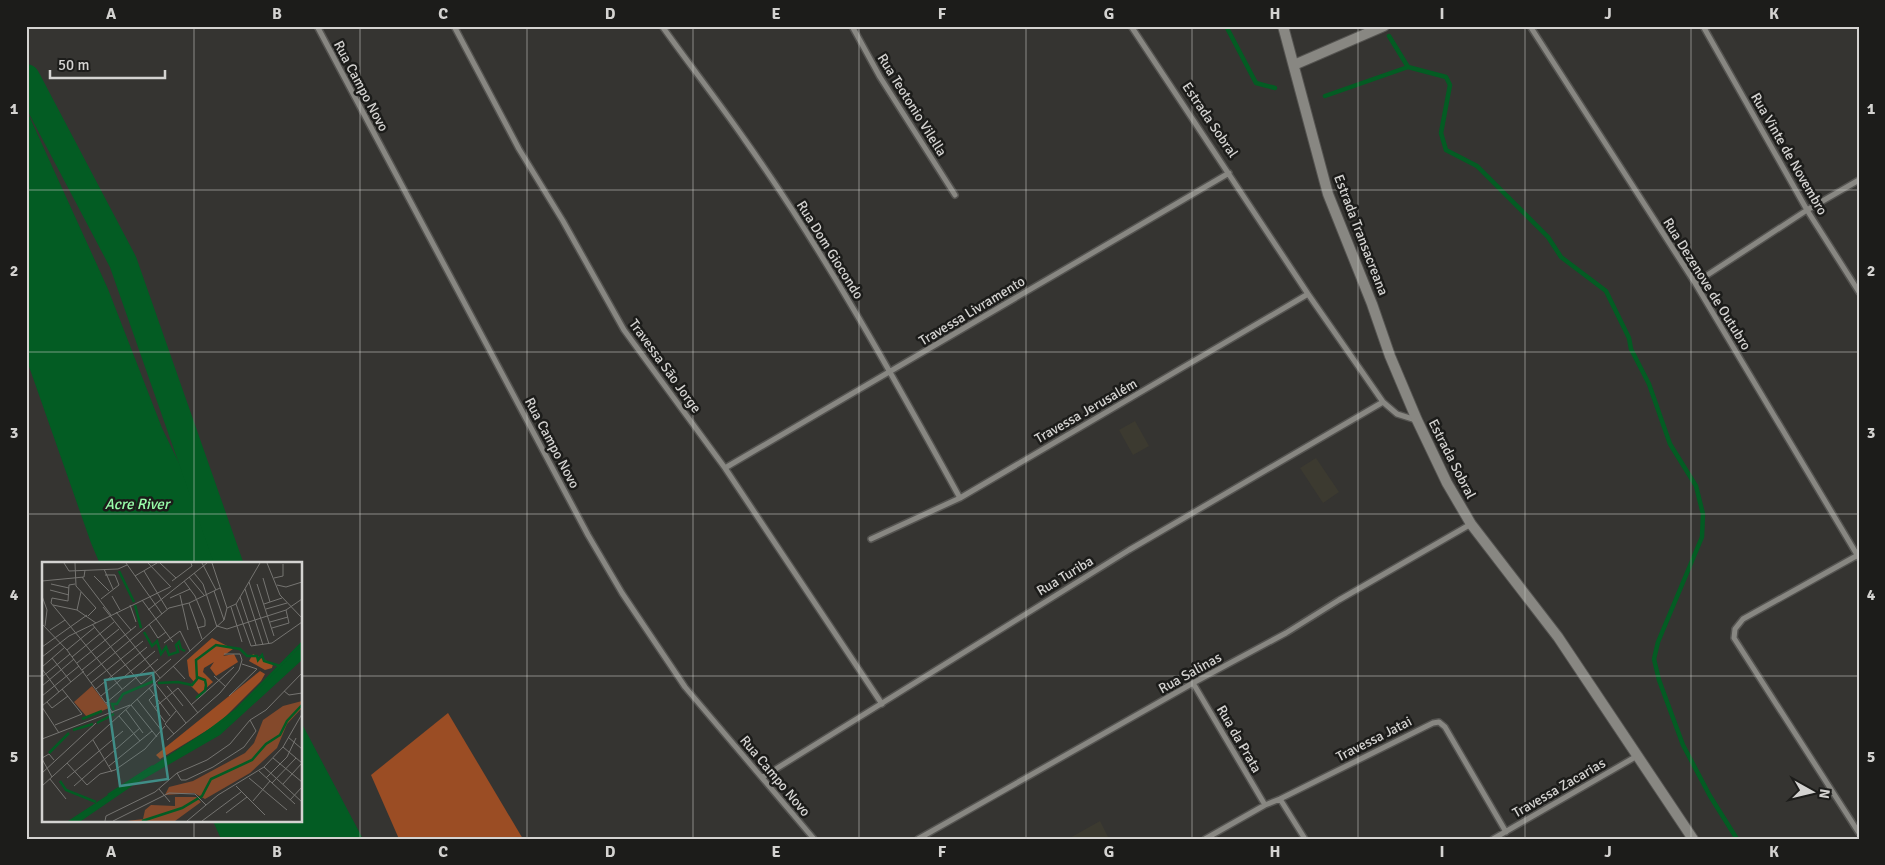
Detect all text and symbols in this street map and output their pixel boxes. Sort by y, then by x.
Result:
text: A [106,4,117,24]
text: B [272,4,282,24]
text: C [438,4,448,24]
text: D [605,4,616,24]
text: E [771,4,781,24]
text: F [938,4,947,24]
text: G [1104,4,1114,24]
text: H [1270,4,1280,24]
text: I [1439,4,1445,24]
text: J [1604,4,1612,24]
text: K [1769,4,1779,24]
street label: Rua Campo Novo [330,38,392,134]
scale bar [50,48,165,80]
street label: Rua Teotonio Vilella [874,51,950,159]
text: 50 m [58,56,89,74]
street label: Estrada Sobral [1179,79,1241,161]
street label: Rua Vinte de Novembro [1747,90,1831,218]
text: 1 [10,99,19,119]
text: 1 [1867,99,1876,119]
street label: Estrada Transacreana [1330,172,1392,298]
street label: Rua Dom Giocondo [793,198,867,302]
street label: Rua Dezenove de Outubro [1659,215,1755,353]
text: 2 [10,261,18,281]
text: 2 [1867,261,1875,281]
street label: Travessa Livramento [916,273,1028,349]
street label: Travessa São Jorge [625,316,705,416]
street label: Travessa Jerusalém [1032,375,1140,447]
street label: Rua Campo Novo [521,395,583,491]
street label: Estrada Sobral [1425,416,1479,502]
text: 3 [10,423,18,443]
text: 3 [1867,423,1875,443]
water label: Acre River [105,495,172,513]
street label: Rua Turiba [1034,552,1096,600]
inset map [42,562,302,822]
text: 4 [10,585,19,605]
text: 4 [1867,585,1876,605]
street label: Rua Salinas [1155,649,1225,697]
street label: Rua da Prata [1213,702,1265,776]
street label: Travessa Jatai [1333,713,1415,765]
street label: Rua Campo Novo [736,732,814,820]
text: 5 [10,747,18,767]
text: 5 [1867,747,1875,767]
street label: Travessa Zacarias [1509,754,1609,822]
north arrow [1788,768,1838,818]
text: N [1815,788,1833,800]
text: A [106,842,117,862]
text: B [272,842,282,862]
text: C [438,842,448,862]
text: D [605,842,616,862]
text: E [771,842,781,862]
text: F [938,842,947,862]
text: G [1104,842,1114,862]
text: H [1270,842,1280,862]
text: I [1439,842,1445,862]
text: J [1604,842,1612,862]
text: K [1769,842,1779,862]

